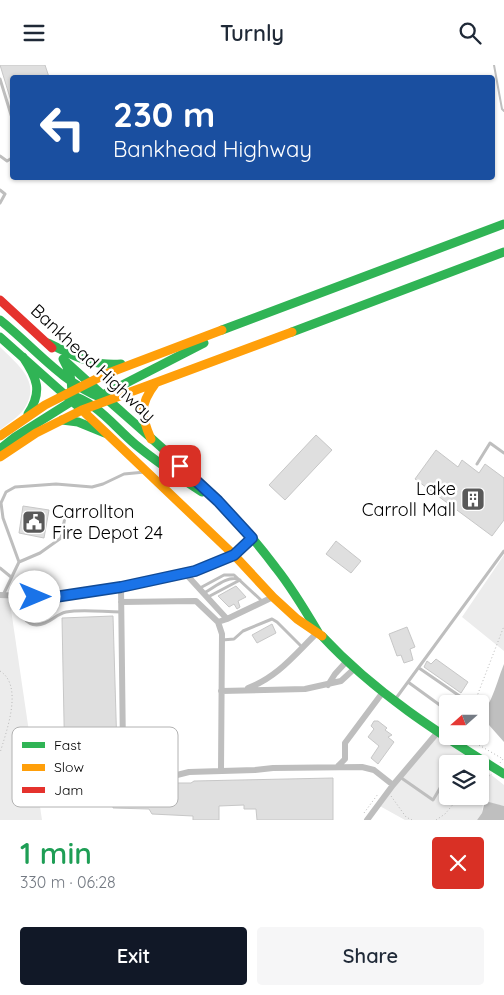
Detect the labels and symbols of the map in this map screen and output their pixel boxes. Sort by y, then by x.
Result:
street label: Bankhead Highway [26,299,161,427]
pin [159,445,201,487]
place label: Lake Carroll Mall [362,477,456,521]
building icon: Lake Carroll Mall [460,486,486,512]
place label: Carrollton Fire Depot 24 [52,500,163,544]
public building icon: Carrollton Fire Depot 24 [21,509,47,535]
position arrow [8,570,60,622]
north arrow [439,695,489,745]
legend [12,727,178,807]
text: Fast [54,736,82,754]
text: Slow [54,758,84,776]
text: Jam [54,781,83,799]

